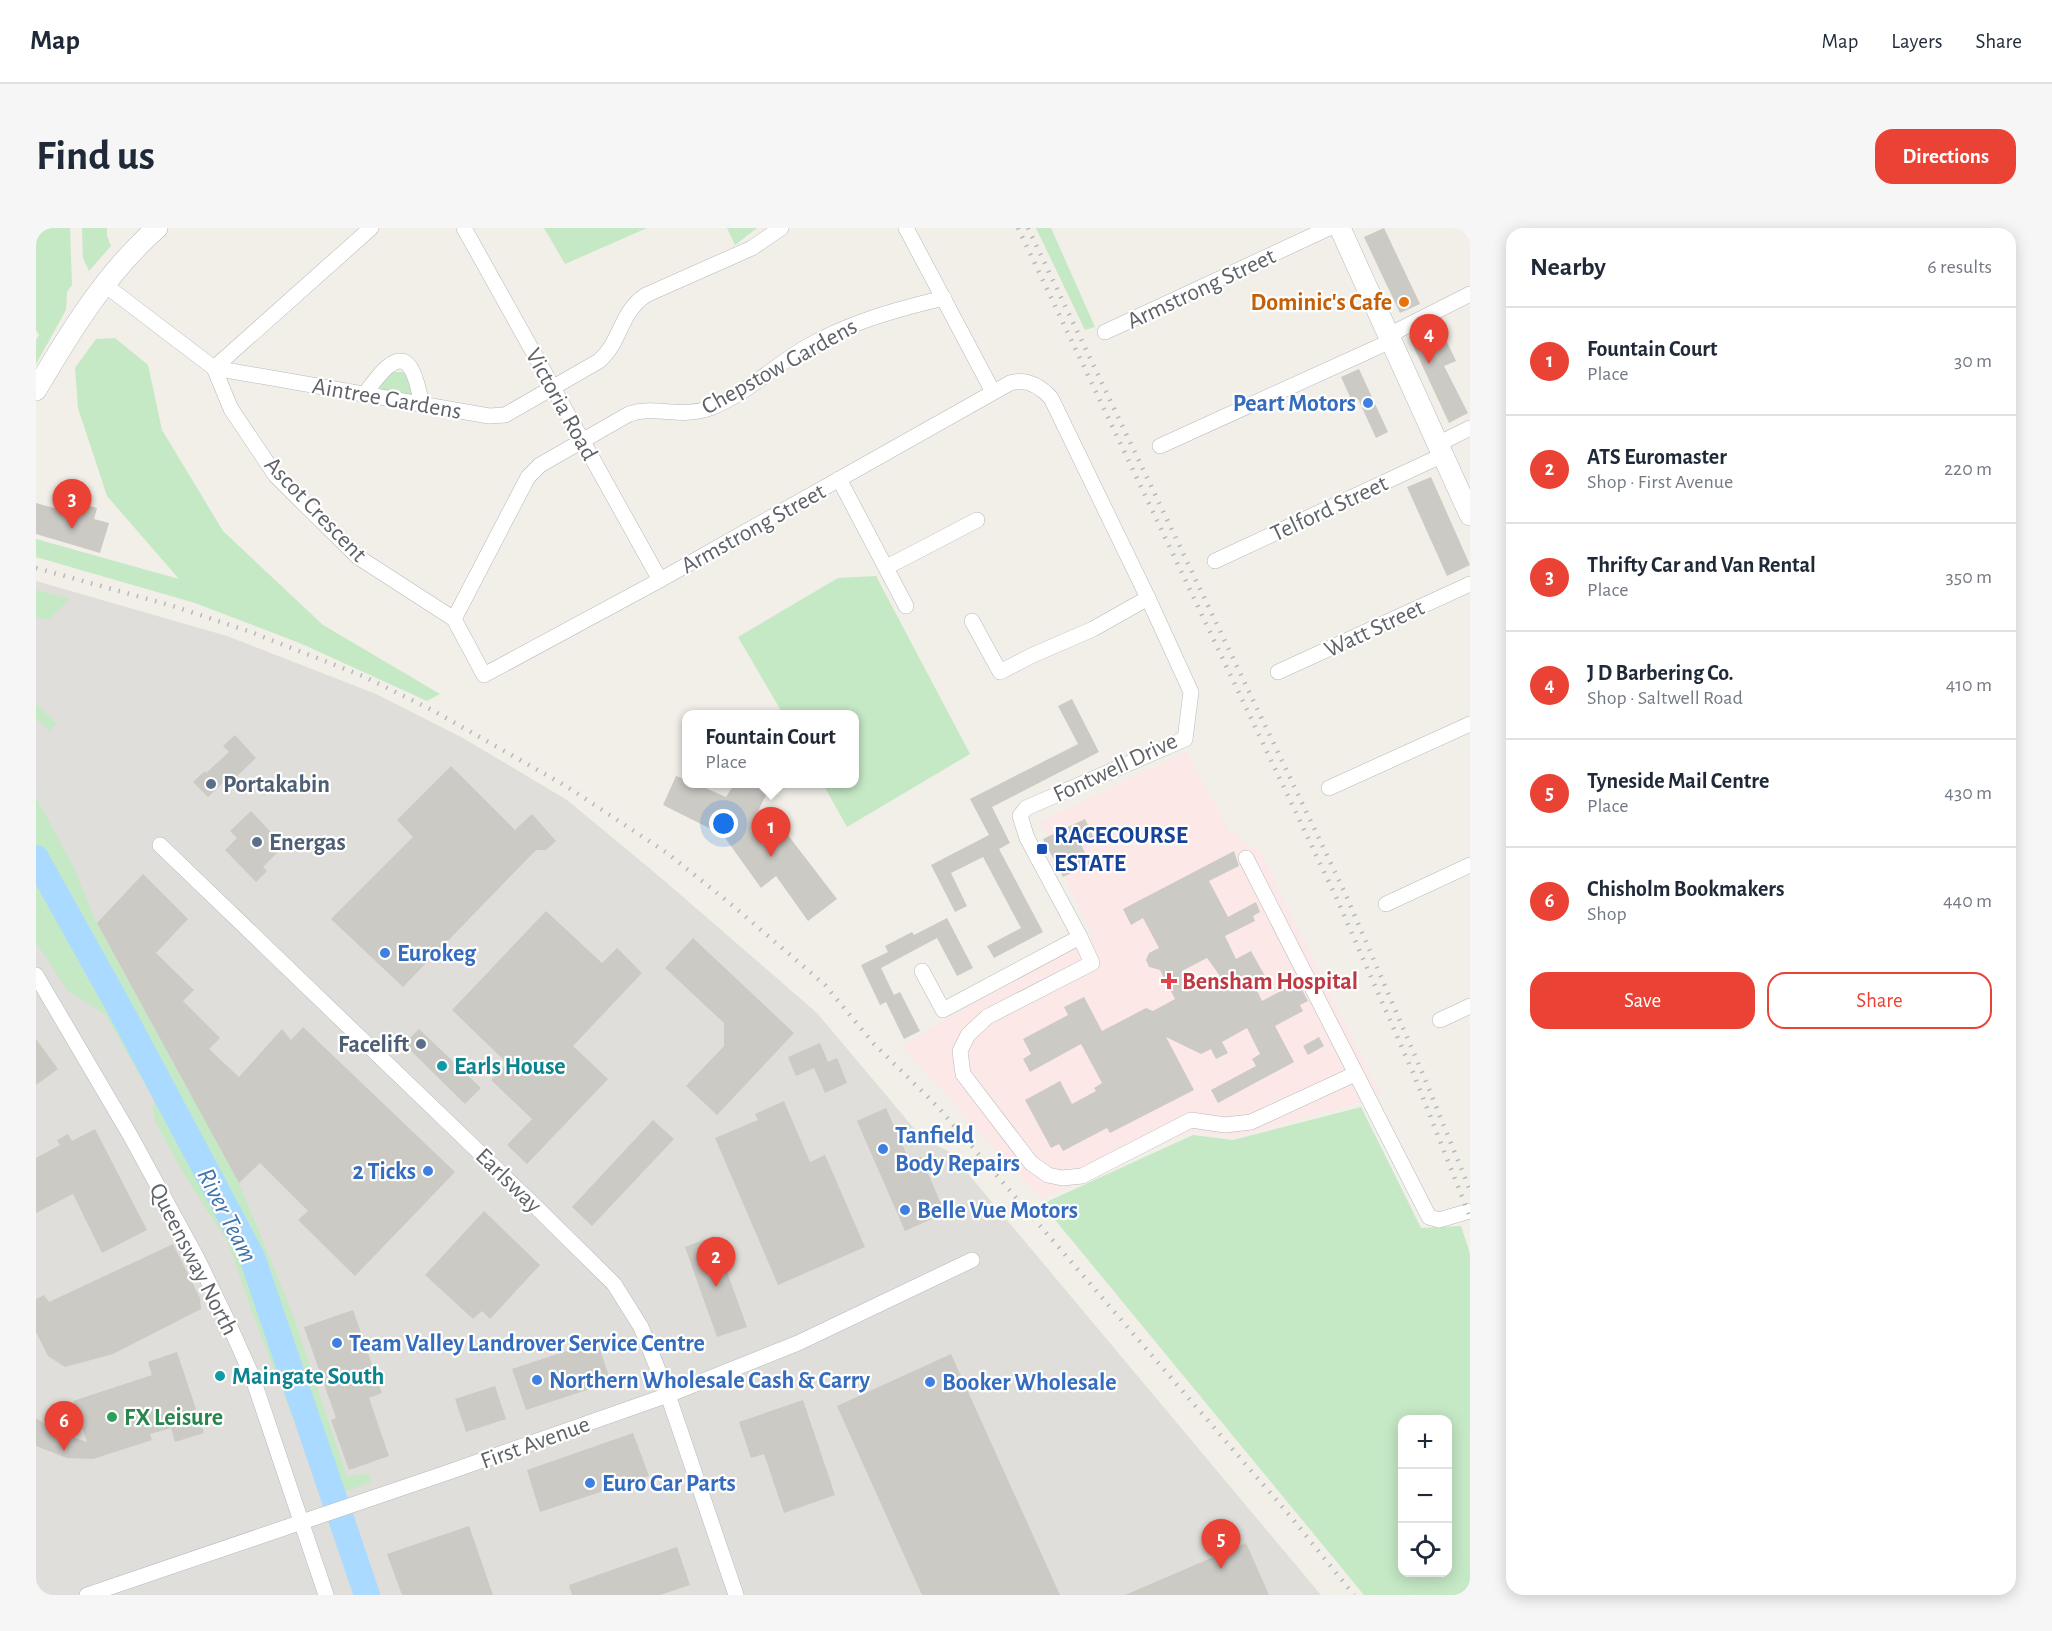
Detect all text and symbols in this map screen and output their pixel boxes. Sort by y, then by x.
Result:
text: Map [30,27,80,55]
text: Map [1822,31,1858,52]
text: Layers [1891,31,1942,52]
text: Share [1975,31,2022,52]
button: Directions [1875,129,2016,184]
text: Find us [36,135,155,177]
street label: Armstrong Street [1123,244,1280,334]
text: Nearby [1530,254,1606,280]
text: 6 results [1927,257,1992,277]
place label: Dominic's Cafe [1251,291,1392,315]
marker: Dominic's Cafe [1397,295,1411,309]
street label: Chepstow Gardens [698,314,861,419]
pin: 4 [1410,314,1448,364]
text: Fountain Court [1587,338,1717,360]
street label: Victoria Road [521,345,602,464]
text: 1 [1546,351,1553,371]
text: 30 m [1954,351,1992,371]
text: Place [1587,364,1628,384]
street label: Aintree Gardens [310,374,463,424]
place label: Peart Motors [1233,392,1356,416]
marker: Peart Motors [1361,396,1375,410]
text: ATS Euromaster [1587,446,1727,468]
street label: Ascot Crescent [260,453,371,567]
text: 2 [1545,459,1554,479]
text: 220 m [1944,459,1992,479]
street label: Telford Street [1267,471,1392,546]
text: Shop · First Avenue [1587,472,1733,492]
street label: Armstrong Street [677,479,830,578]
pin: 3 [52,480,92,529]
text: Thrifty Car and Van Rental [1587,554,1816,576]
text: 3 [1545,567,1554,587]
text: 350 m [1946,567,1992,587]
text: Place [1587,580,1628,600]
street label: Watt Street [1321,595,1428,662]
text: J D Barbering Co. [1587,662,1733,684]
text: 4 [1544,675,1555,695]
text: 410 m [1946,675,1992,695]
text: Shop · Saltwell Road [1587,688,1743,708]
popup [682,710,859,788]
text: Fountain Court [705,726,836,748]
street label: Fontwell Drive [1050,729,1181,807]
text: Place [705,752,747,772]
text: Tyneside Mail Centre [1587,770,1769,792]
place label: Portakabin [223,773,330,797]
marker: Portakabin [204,777,218,791]
text: 5 [1545,783,1554,803]
text: 430 m [1944,783,1992,803]
text: Place [1587,796,1628,816]
pin: 1 [752,808,790,857]
your location [709,809,738,838]
place label: RACECOURSE ESTATE [1054,824,1188,876]
place label: Energas [269,831,346,855]
marker: Energas [250,835,264,849]
marker: RACECOURSE ESTATE [1035,842,1049,856]
text: Chisholm Bookmakers [1587,878,1784,900]
text: 6 [1545,891,1554,911]
text: 440 m [1943,891,1992,911]
text: Shop [1587,904,1627,924]
place label: Eurokeg [397,942,477,966]
marker: Eurokeg [378,946,392,960]
place label: Bensham Hospital [1182,970,1358,994]
marker: Bensham Hospital [1160,972,1178,990]
button: Save [1530,972,1755,1029]
button: Share [1767,972,1992,1029]
place label: Facelift [338,1033,409,1057]
marker: Facelift [414,1037,428,1051]
place label: Earls House [454,1055,566,1079]
marker: Earls House [435,1059,449,1073]
place label: Tanfield Body Repairs [895,1124,1020,1176]
marker: Tanfield Body Repairs [876,1142,890,1156]
street label: Earlsway [471,1144,546,1218]
place label: 2 Ticks [352,1160,416,1184]
water label: River Team [192,1164,262,1267]
marker: 2 Ticks [421,1164,435,1178]
street label: Queensway North [144,1180,242,1339]
place label: Belle Vue Motors [917,1199,1078,1223]
marker: Belle Vue Motors [898,1203,912,1217]
pin: 2 [696,1238,736,1287]
place label: Team Valley Landrover Service Centre [349,1332,705,1356]
marker: Team Valley Landrover Service Centre [330,1336,344,1350]
place label: Maingate South [232,1365,384,1389]
marker: Maingate South [213,1369,227,1383]
place label: Northern Wholesale Cash & Carry [549,1369,870,1393]
place label: Booker Wholesale [942,1371,1117,1395]
marker: Northern Wholesale Cash & Carry [530,1373,544,1387]
marker: Booker Wholesale [923,1375,937,1389]
pin: 6 [45,1402,84,1451]
place label: FX Leisure [124,1406,223,1430]
marker: FX Leisure [105,1410,119,1424]
street label: First Avenue [477,1412,593,1474]
map controls [1398,1415,1452,1577]
button: + [1398,1415,1452,1469]
button: − [1398,1469,1452,1523]
place label: Euro Car Parts [602,1472,736,1496]
marker: Euro Car Parts [583,1476,597,1490]
pin: 5 [1202,1520,1240,1569]
button: locate [1398,1523,1452,1577]

